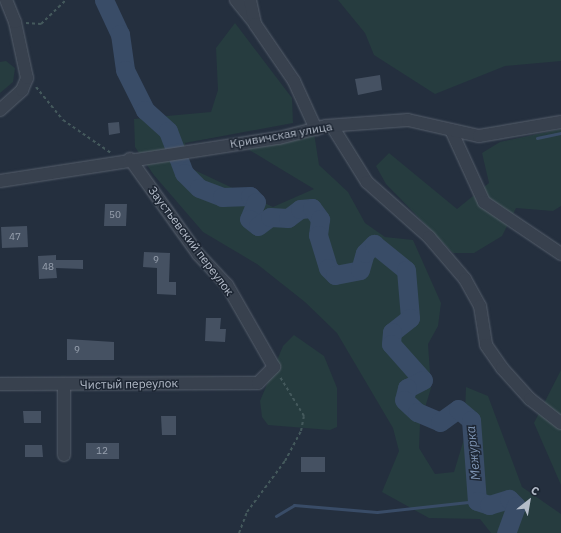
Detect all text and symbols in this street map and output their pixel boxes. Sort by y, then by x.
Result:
street label: Кривичская улица [229,119,333,151]
street label: Заустьевский переулок [145,184,237,298]
house number: 50 [109,209,121,221]
house number: 47 [9,231,21,243]
house number: 9 [153,254,159,266]
house number: 48 [42,261,54,273]
house number: 9 [74,344,80,356]
street label: Чистый переулок [80,376,178,392]
water label: Межурка [463,425,485,481]
house number: 12 [96,445,108,457]
north arrow [509,481,549,521]
text: С [528,483,542,499]

